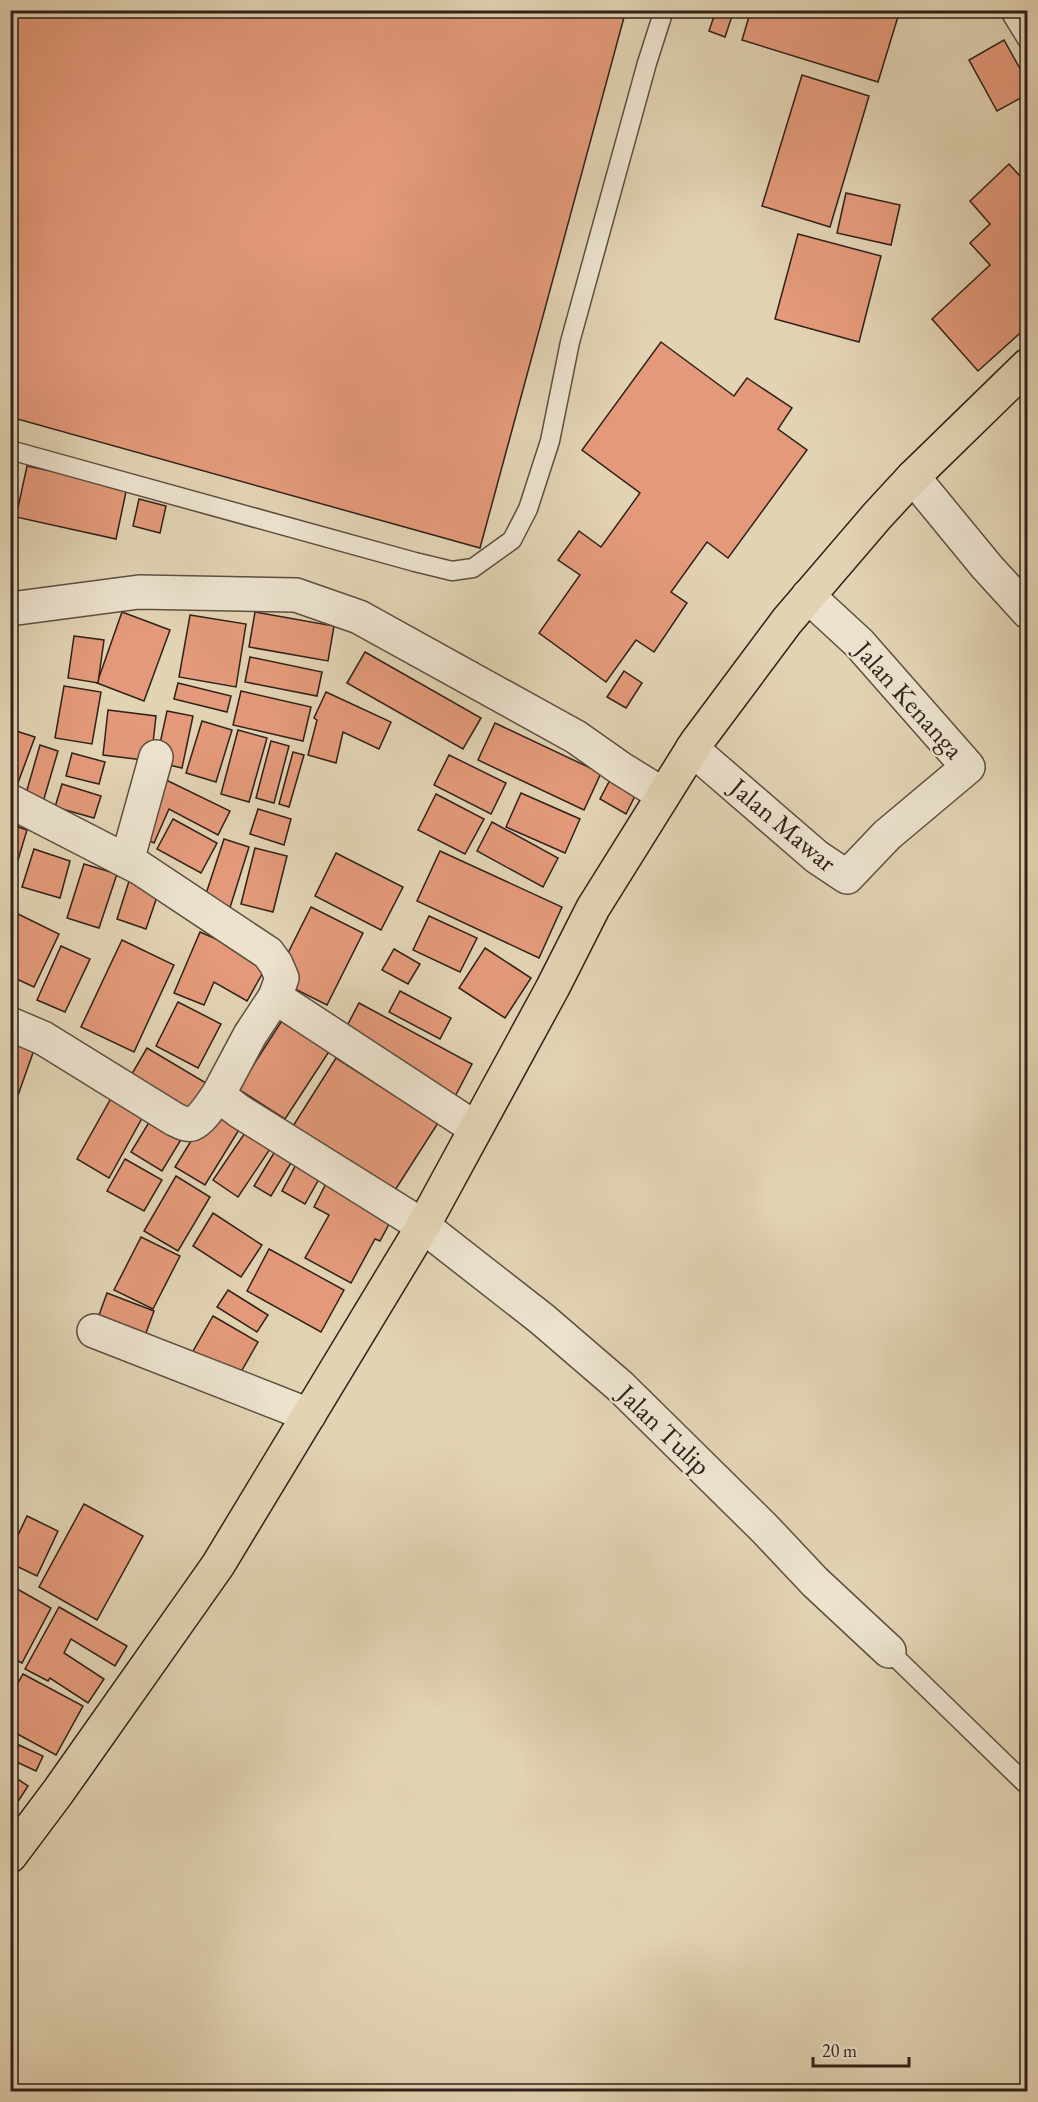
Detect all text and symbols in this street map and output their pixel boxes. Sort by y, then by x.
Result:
street label: Jalan Kenanga [846,632,972,766]
street label: Jalan Mawar [721,769,844,879]
street label: Jalan Tulip [609,1375,718,1483]
scale bar [813,2030,909,2068]
text: 20 m [822,2039,857,2062]

